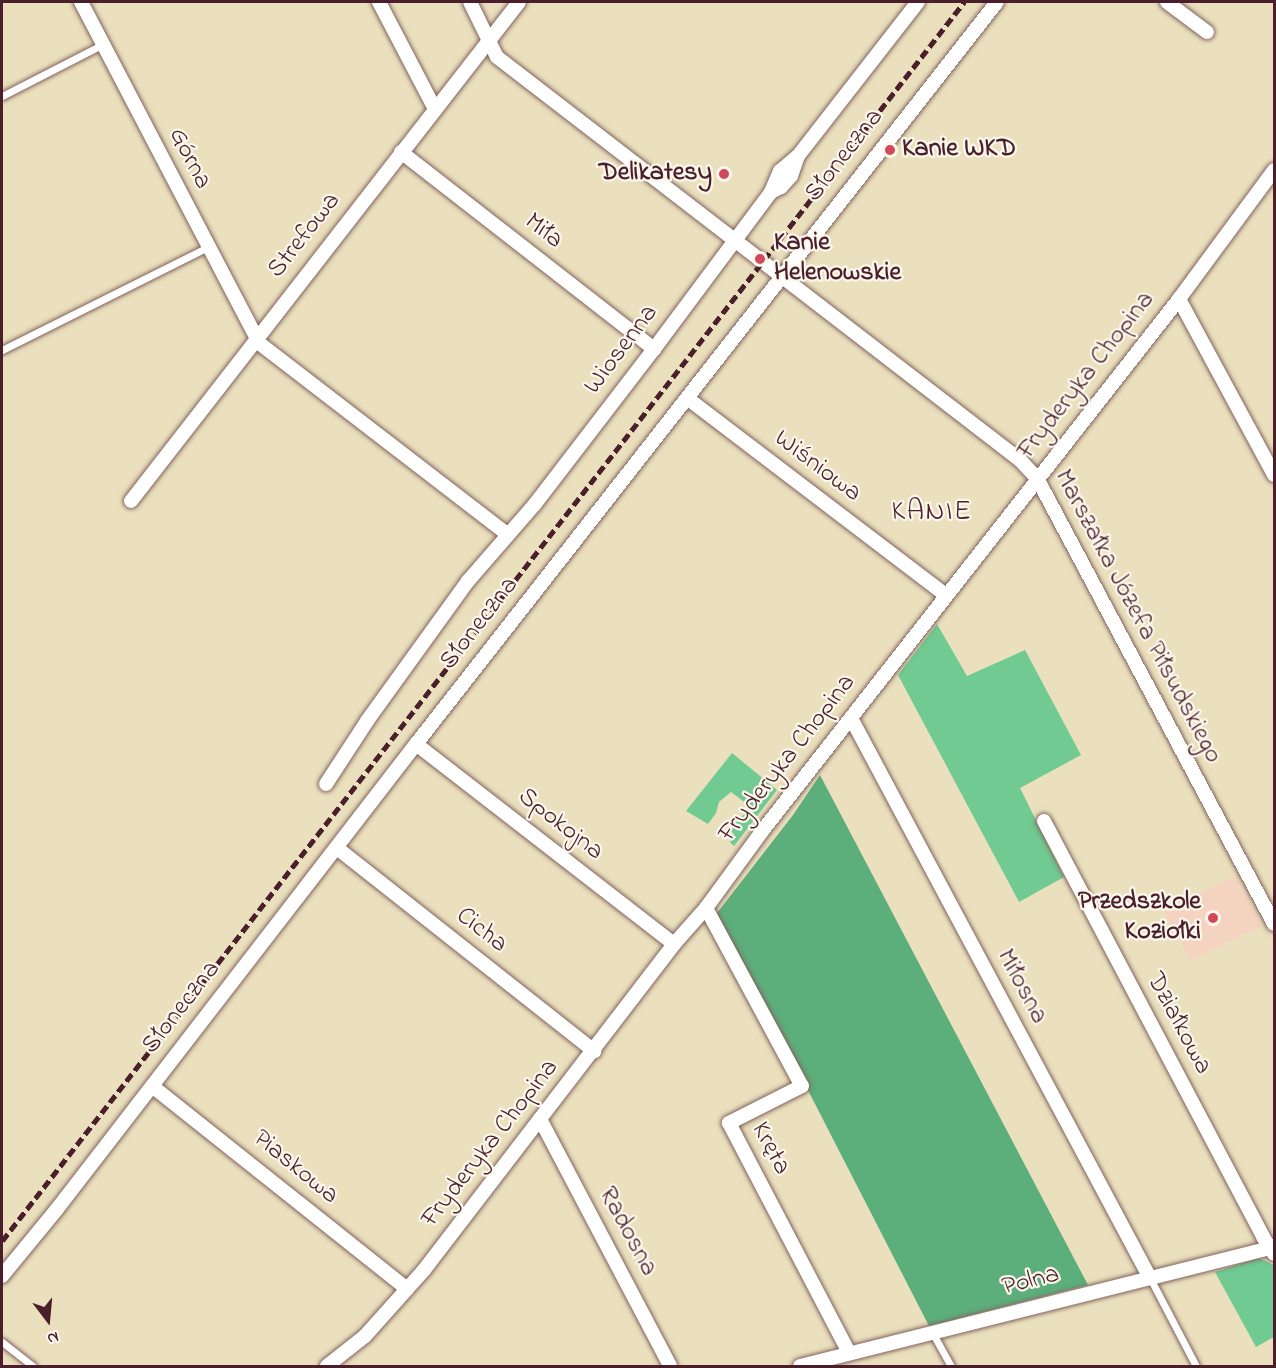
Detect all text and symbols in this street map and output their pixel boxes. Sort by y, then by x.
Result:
street label: Słoneczna [799,103,891,209]
street label: Górna [160,123,218,195]
place label: Kanie WKD [902,134,1016,166]
marker: Kanie WKD [883,143,897,157]
place label: Delikatesy [599,158,712,190]
marker: Delikatesy [717,167,731,181]
street label: Strefowa [262,187,348,285]
street label: Miła [517,207,569,257]
place label: Kanie Helenowskie [774,228,901,290]
marker: Kanie Helenowskie [751,250,769,268]
street label: Fryderyka Chopina [1012,286,1162,466]
street label: Wiosenna [578,299,666,401]
street label: Wiśniowa [767,424,867,510]
street label: Marszałka Józefa Piłsudskiego [1046,465,1228,769]
district label: KANIE [892,496,972,530]
street label: Słoneczna [434,571,526,677]
street label: Fryderyka Chopina [713,669,863,849]
street label: Spokojna [511,782,609,868]
place label: Przedszkole Koziołki [1078,887,1201,948]
street label: Cicha [449,901,513,961]
marker: Przedszkole Koziołki [1206,911,1220,925]
street label: Miłosna [988,944,1054,1030]
street label: Słoneczna [136,955,228,1061]
street label: Działkowa [1138,968,1218,1080]
street label: Fryderyka Chopina [416,1054,566,1234]
street label: Kręta [743,1117,797,1181]
street label: Piaskowa [246,1124,344,1212]
street label: Radosna [591,1182,663,1282]
street label: Polna [999,1260,1063,1304]
north arrow [18,1290,78,1350]
text: N [44,1324,61,1350]

